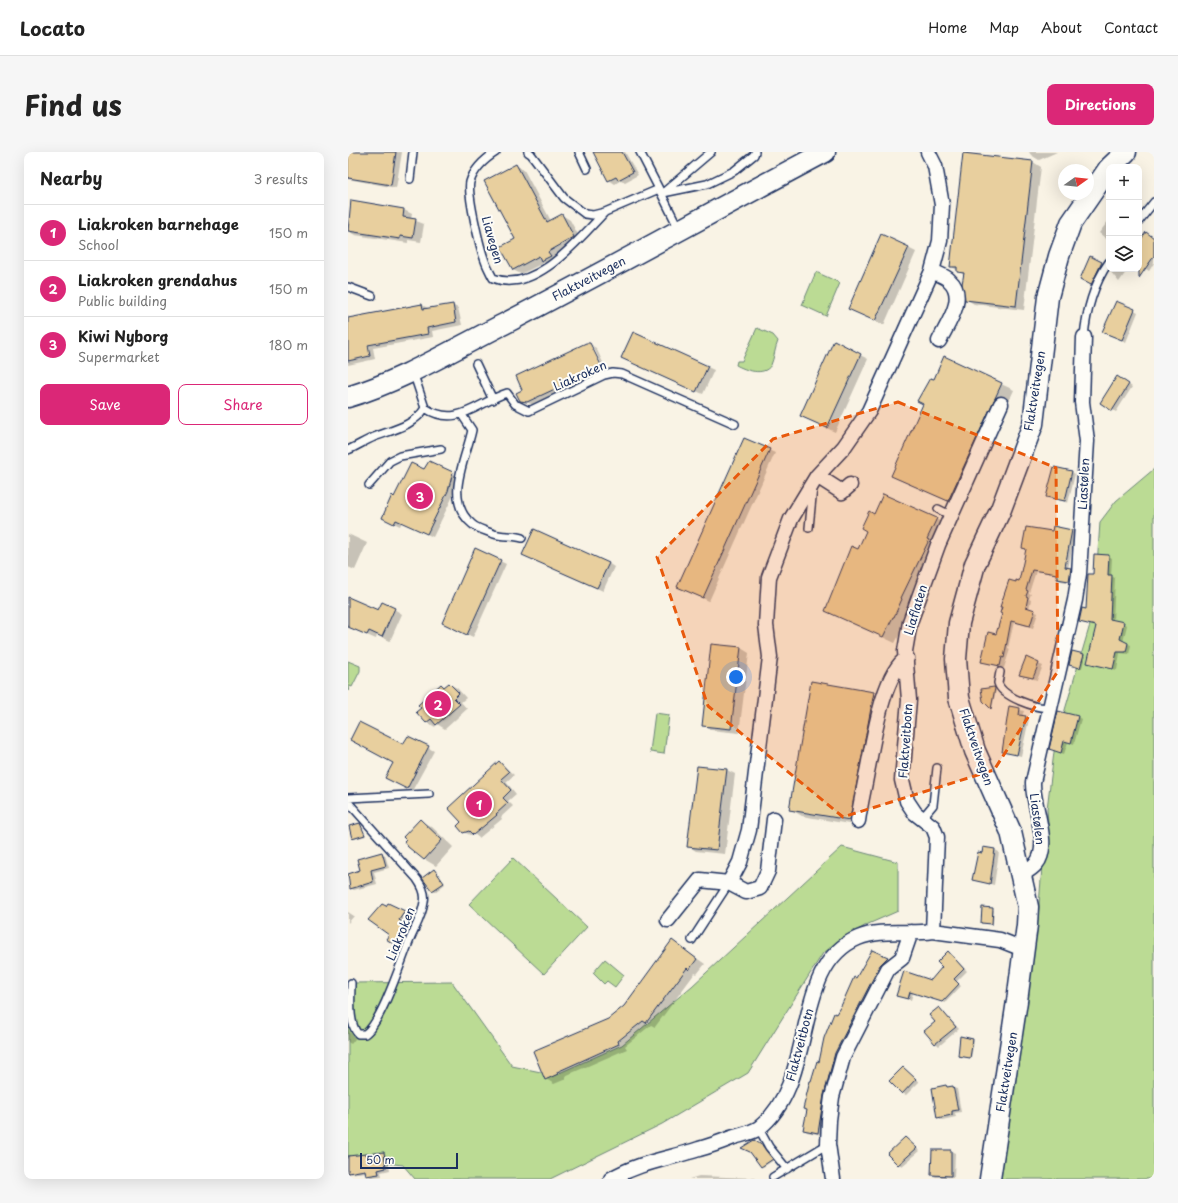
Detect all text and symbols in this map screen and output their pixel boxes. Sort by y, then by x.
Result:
text: Locato [20,14,85,42]
text: Home [928,17,967,38]
text: Map [989,17,1019,38]
text: About [1041,17,1082,38]
text: Contact [1104,17,1158,38]
text: Find us [24,83,122,126]
button: Directions [1047,84,1154,125]
north arrow [1058,164,1094,200]
map controls [1106,164,1142,272]
button: + [1106,164,1142,200]
text: Nearby [40,165,102,191]
text: 3 results [254,169,308,188]
button: − [1106,200,1142,236]
text: Liakroken barnehage [78,212,239,235]
street label: Liavegen [478,214,508,266]
text: 1 [50,223,56,242]
text: 150 m [269,223,308,242]
text: School [78,235,119,254]
button: layers [1106,236,1142,272]
street label: Flaktveitvegen [548,251,629,305]
text: Liakroken grendahus [78,268,237,291]
text: 2 [48,279,58,298]
text: 150 m [269,279,308,298]
text: Public building [78,291,167,310]
text: Kiwi Nyborg [78,324,169,347]
text: 3 [49,335,57,354]
text: 180 m [269,335,308,354]
text: Supermarket [78,347,160,366]
street label: Flaktveitvegen [1019,349,1049,432]
street label: Liakroken [550,355,609,395]
button: Save [40,384,170,425]
button: Share [178,384,308,425]
street label: Liastølen [1073,458,1093,510]
pin: 3 [407,481,433,511]
street label: Liaflaten [899,582,931,637]
your location [726,667,746,687]
pin: 2 [425,689,451,719]
street label: Flaktveitbotn [893,703,917,779]
street label: Flaktveitvegen [955,705,999,788]
pin: 1 [466,789,492,819]
street label: Liastølen [1026,792,1050,846]
street label: Liakroken [381,904,419,963]
street label: Flaktveitbotn [781,1006,817,1083]
street label: Flaktveitvegen [991,1030,1021,1113]
scale bar [360,1151,458,1170]
text: 50 m [366,1151,395,1168]

